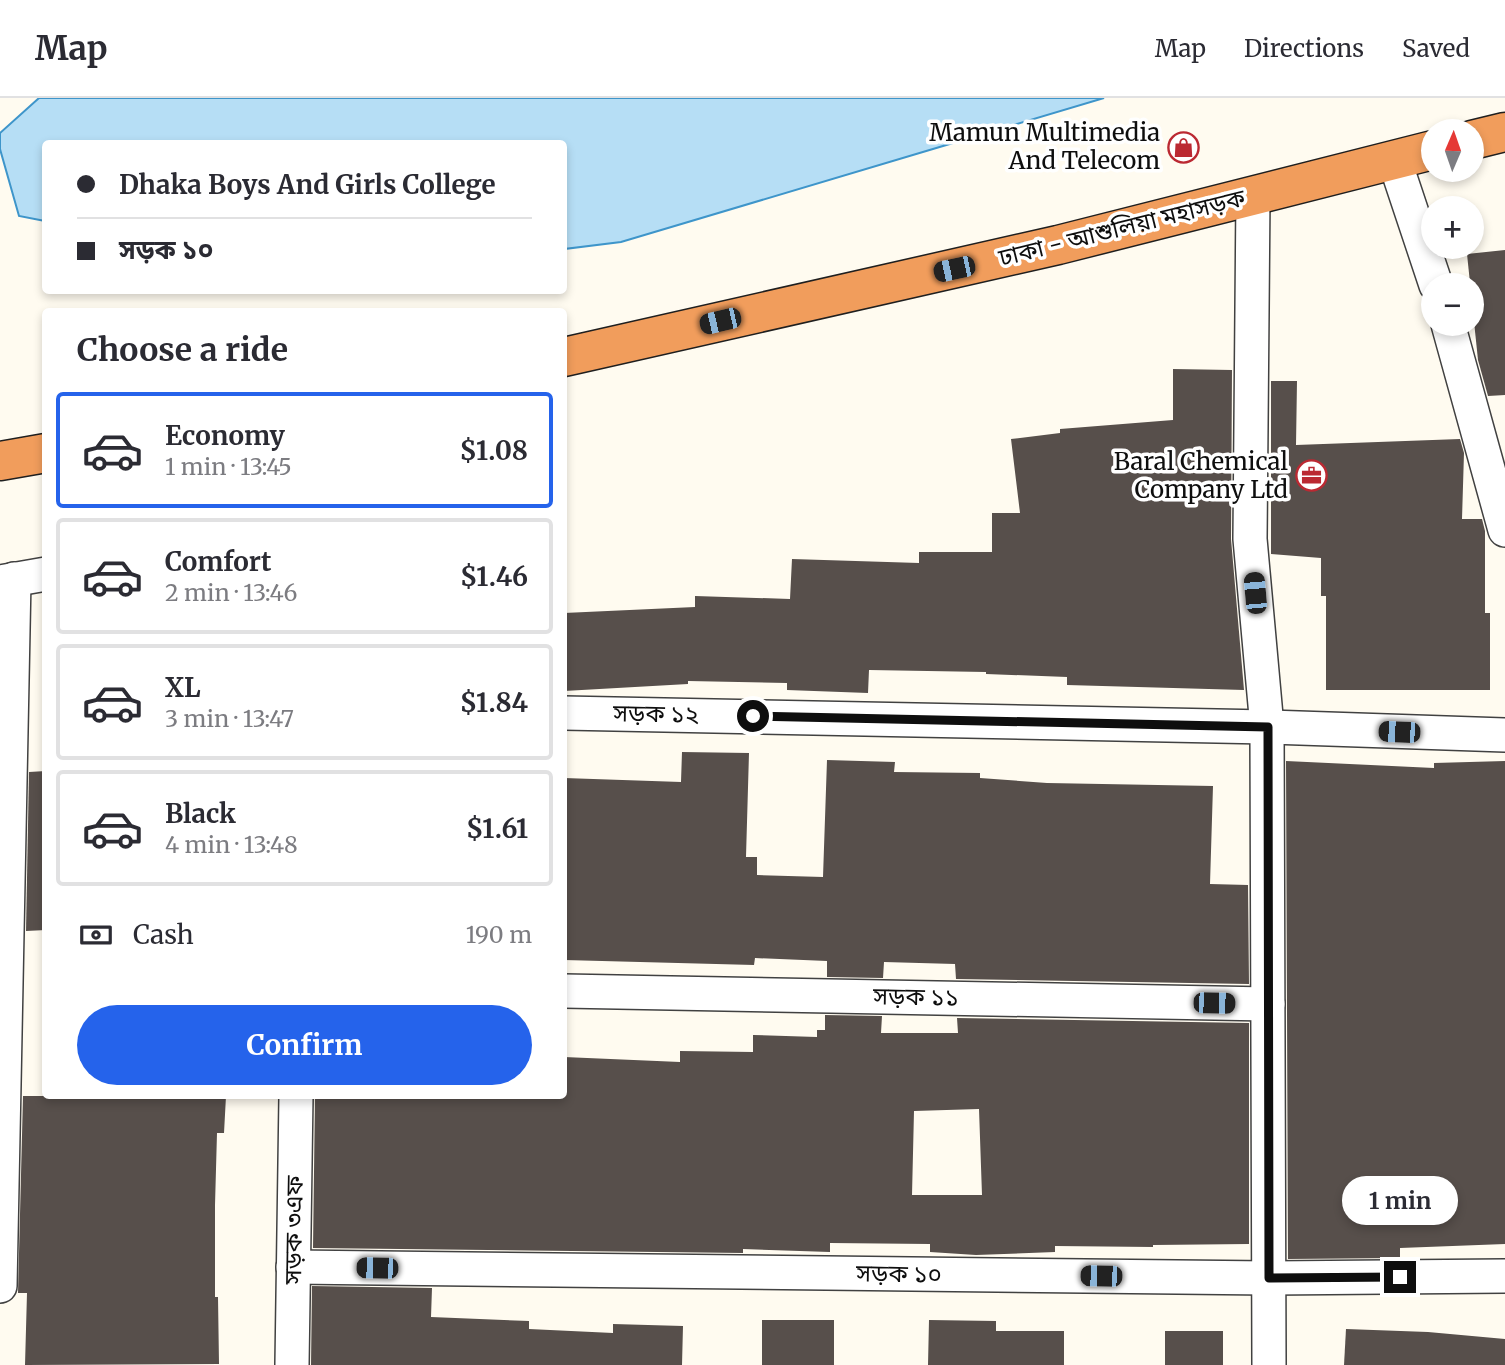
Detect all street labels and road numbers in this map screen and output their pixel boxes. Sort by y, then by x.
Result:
street label: ঢাকা - আশুলিয়া মহাসড়ক [994,182,1249,273]
street label: সড়ক ১২ [612,697,699,730]
street label: সড়ক ১১ [872,980,959,1013]
street label: সড়ক ৩এফ [277,1174,310,1286]
street label: সড়ক ১০ [855,1257,942,1290]

